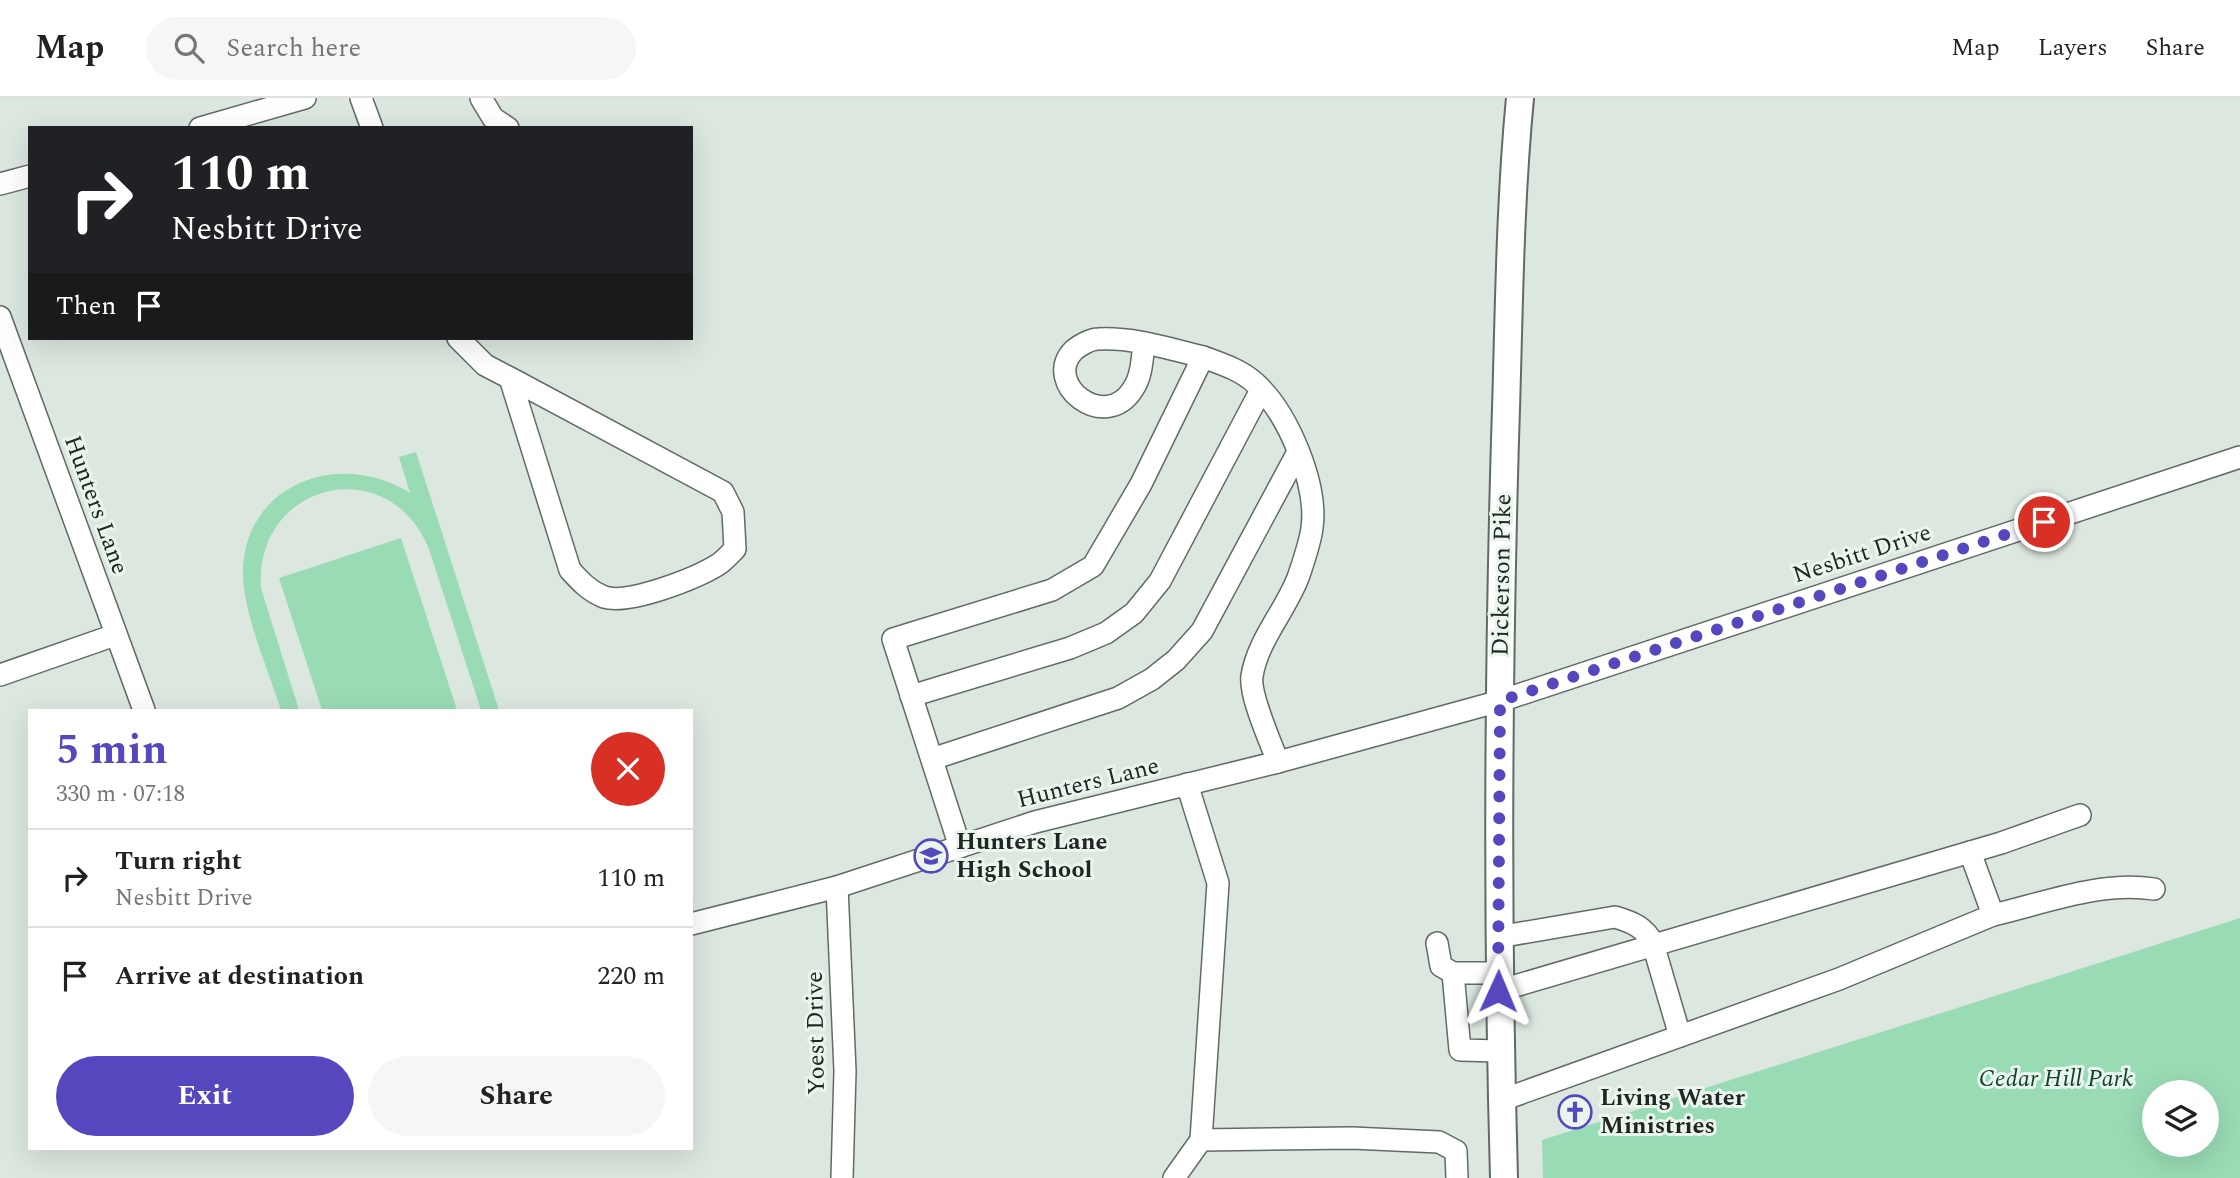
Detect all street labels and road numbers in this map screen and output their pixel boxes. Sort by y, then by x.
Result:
street label: Hunters Lane [54,431,138,579]
street label: Dickerson Pike [1483,494,1521,656]
street label: Nesbitt Drive [1788,515,1936,593]
street label: Hunters Lane [1013,748,1163,818]
street label: Yoest Drive [797,971,835,1095]

